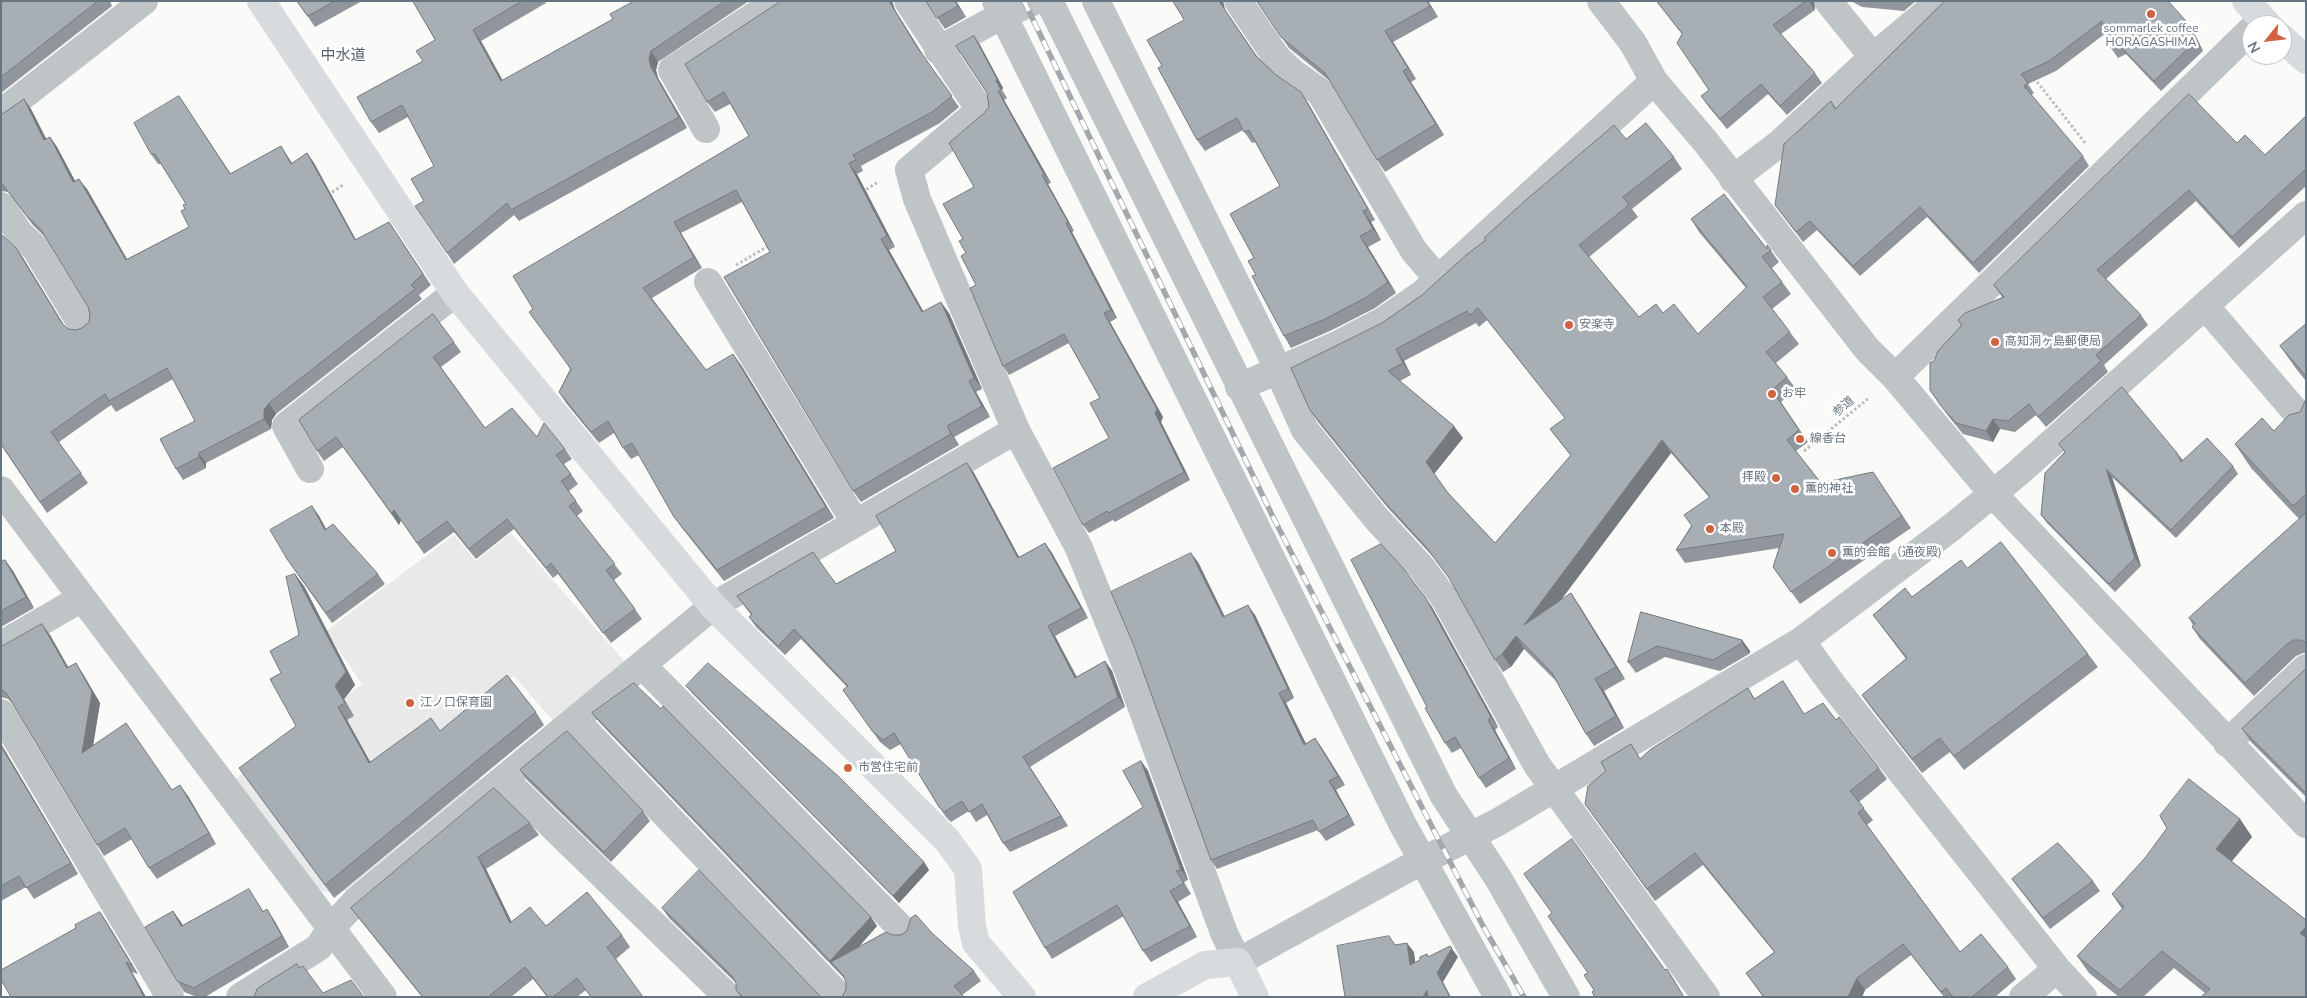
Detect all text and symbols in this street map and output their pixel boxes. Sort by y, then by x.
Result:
marker: sommarlek coffee HORAGASHIMA [2145,8,2157,20]
north arrow [2242,15,2292,65]
place label: sommarlek coffee HORAGASHIMA [2103,22,2199,50]
text: N [2243,38,2265,56]
district label: 中水道 [321,47,365,65]
place label: 安楽寺 [1579,318,1615,332]
marker: 安楽寺 [1563,319,1575,331]
place label: 高知洞ヶ島郵便局 [2005,335,2101,349]
marker: 高知洞ヶ島郵便局 [1989,336,2001,348]
place label: お牢 [1782,387,1806,401]
marker: お牢 [1766,388,1778,400]
street label: 参道 [1830,394,1858,420]
place label: 線香台 [1810,432,1846,446]
marker: 線香台 [1794,433,1806,445]
place label: 拝殿 [1742,471,1766,485]
marker: 拝殿 [1770,472,1782,484]
place label: 薫的神社 [1805,482,1853,496]
marker: 薫的神社 [1789,483,1801,495]
place label: 本殿 [1720,522,1744,536]
marker: 本殿 [1704,523,1716,535]
place label: 薫的会館（通夜殿) [1842,546,1942,560]
marker: 薫的会館（通夜殿) [1826,547,1838,559]
place label: 江ノ口保育園 [420,696,492,710]
marker: 江ノ口保育園 [404,697,416,709]
place label: 市営住宅前 [858,761,918,775]
marker: 市営住宅前 [842,762,854,774]

